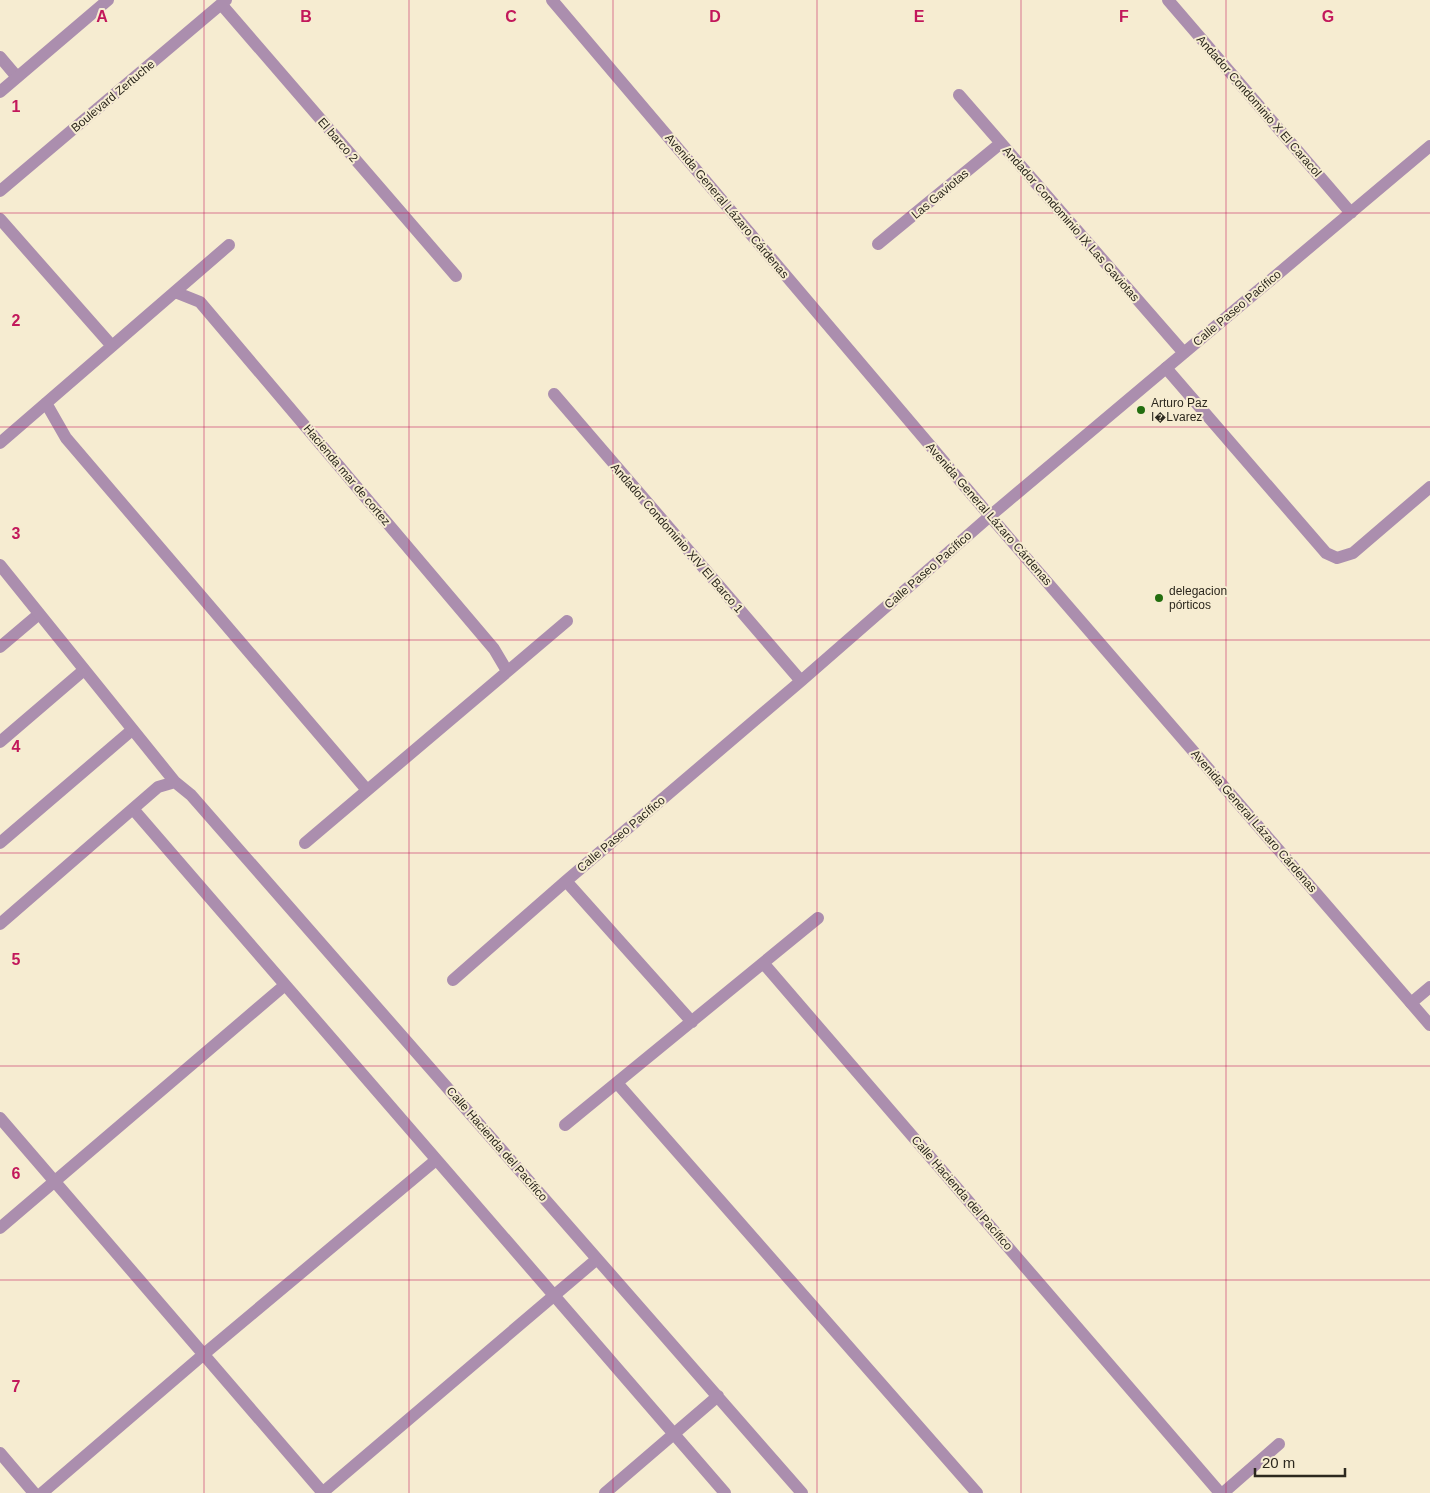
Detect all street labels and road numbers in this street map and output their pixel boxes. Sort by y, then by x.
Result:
street label: Andador Condominio X El Caracol [1194,32,1324,180]
street label: Boulevard Zertuche [68,57,158,135]
street label: El barco 2 [315,115,361,165]
street label: Avenida General Lázaro Cárdenas [662,131,792,281]
street label: Andador Condominio IX Las Gaviotas [1000,144,1142,304]
street label: Las Gaviotas [909,166,971,222]
street label: Calle Paseo Pacífico [1190,267,1284,349]
street label: Hacienda mar de cortez [301,422,393,528]
street label: Avenida General Lázaro Cárdenas [923,440,1055,588]
street label: Andador Condominio XIV El Barco 1 [608,460,746,616]
street label: Calle Paseo Pacífico [882,528,975,612]
street label: Avenida General Lázaro Cárdenas [1188,747,1320,895]
street label: Calle Paseo Pacífico [574,793,668,875]
street label: Calle Hacienda del Pacífico [444,1084,551,1204]
street label: Calle Hacienda del Pacífico [909,1133,1016,1253]

